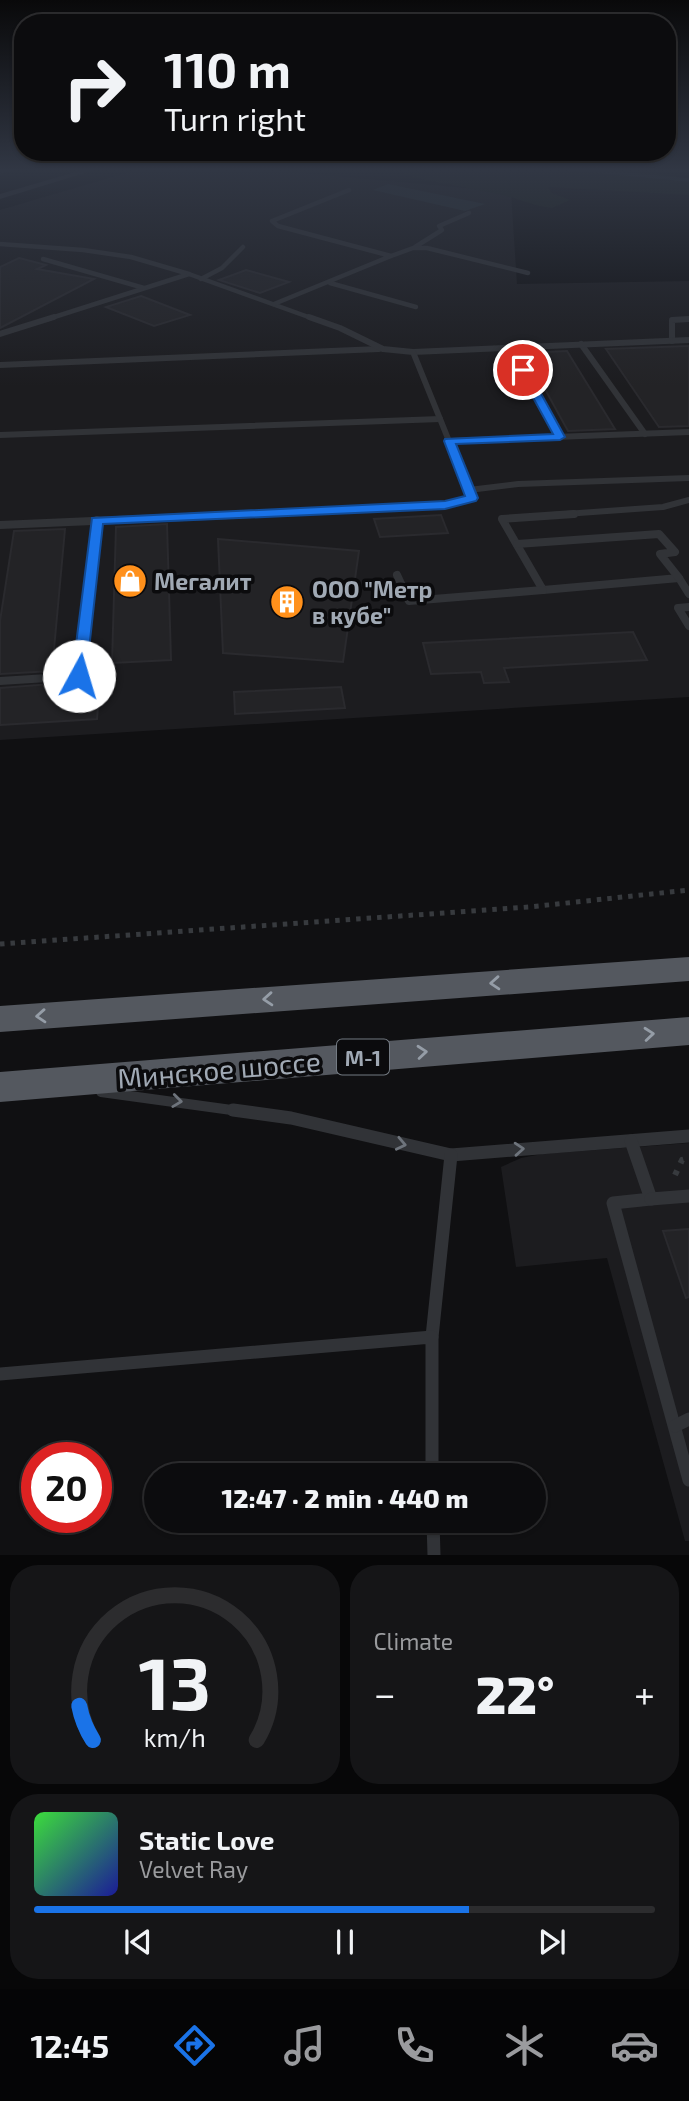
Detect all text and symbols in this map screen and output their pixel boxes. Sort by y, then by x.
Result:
text: 110 m [164,39,291,98]
icon: right [49,42,140,133]
text: Turn right [164,99,306,137]
pin [493,340,553,400]
icon: arrive [504,351,542,389]
shop icon: Мегалит [111,562,149,600]
place label: Мегалит [154,567,252,595]
place label: ООО "Метр в кубе" [312,575,432,629]
building icon: ООО "Метр в кубе" [268,583,306,621]
position arrow [42,639,116,713]
one-way arrow [489,975,500,990]
one-way arrow [262,992,273,1007]
one-way arrow [35,1008,46,1023]
one-way arrow [644,1027,655,1042]
road number: М-1 [337,1040,389,1074]
street label: Минское шоссе [116,1043,322,1095]
one-way arrow [417,1045,428,1060]
one-way arrow [172,1094,183,1109]
one-way arrow [395,1135,407,1150]
one-way arrow [514,1142,525,1157]
speed limit sign: 20 [21,1442,112,1533]
text: 12:47 · 2 min · 440 m [222,1482,468,1513]
text: Climate [374,1627,453,1655]
text: 13 [138,1638,211,1726]
text: 22° [475,1662,554,1724]
text: − [374,1670,396,1716]
text: + [634,1670,655,1716]
text: km/h [144,1722,206,1752]
text: Static Love [139,1824,275,1855]
text: Velvet Ray [139,1855,248,1883]
icon: previous [119,1923,157,1961]
icon: pause [326,1923,364,1961]
icon: next [533,1923,571,1961]
icon: directions [170,2021,219,2070]
icon: music [280,2021,329,2070]
icon: phone [390,2021,439,2070]
icon: climate [500,2021,549,2070]
icon: car [610,2021,659,2070]
text: 12:45 [30,2026,109,2064]

